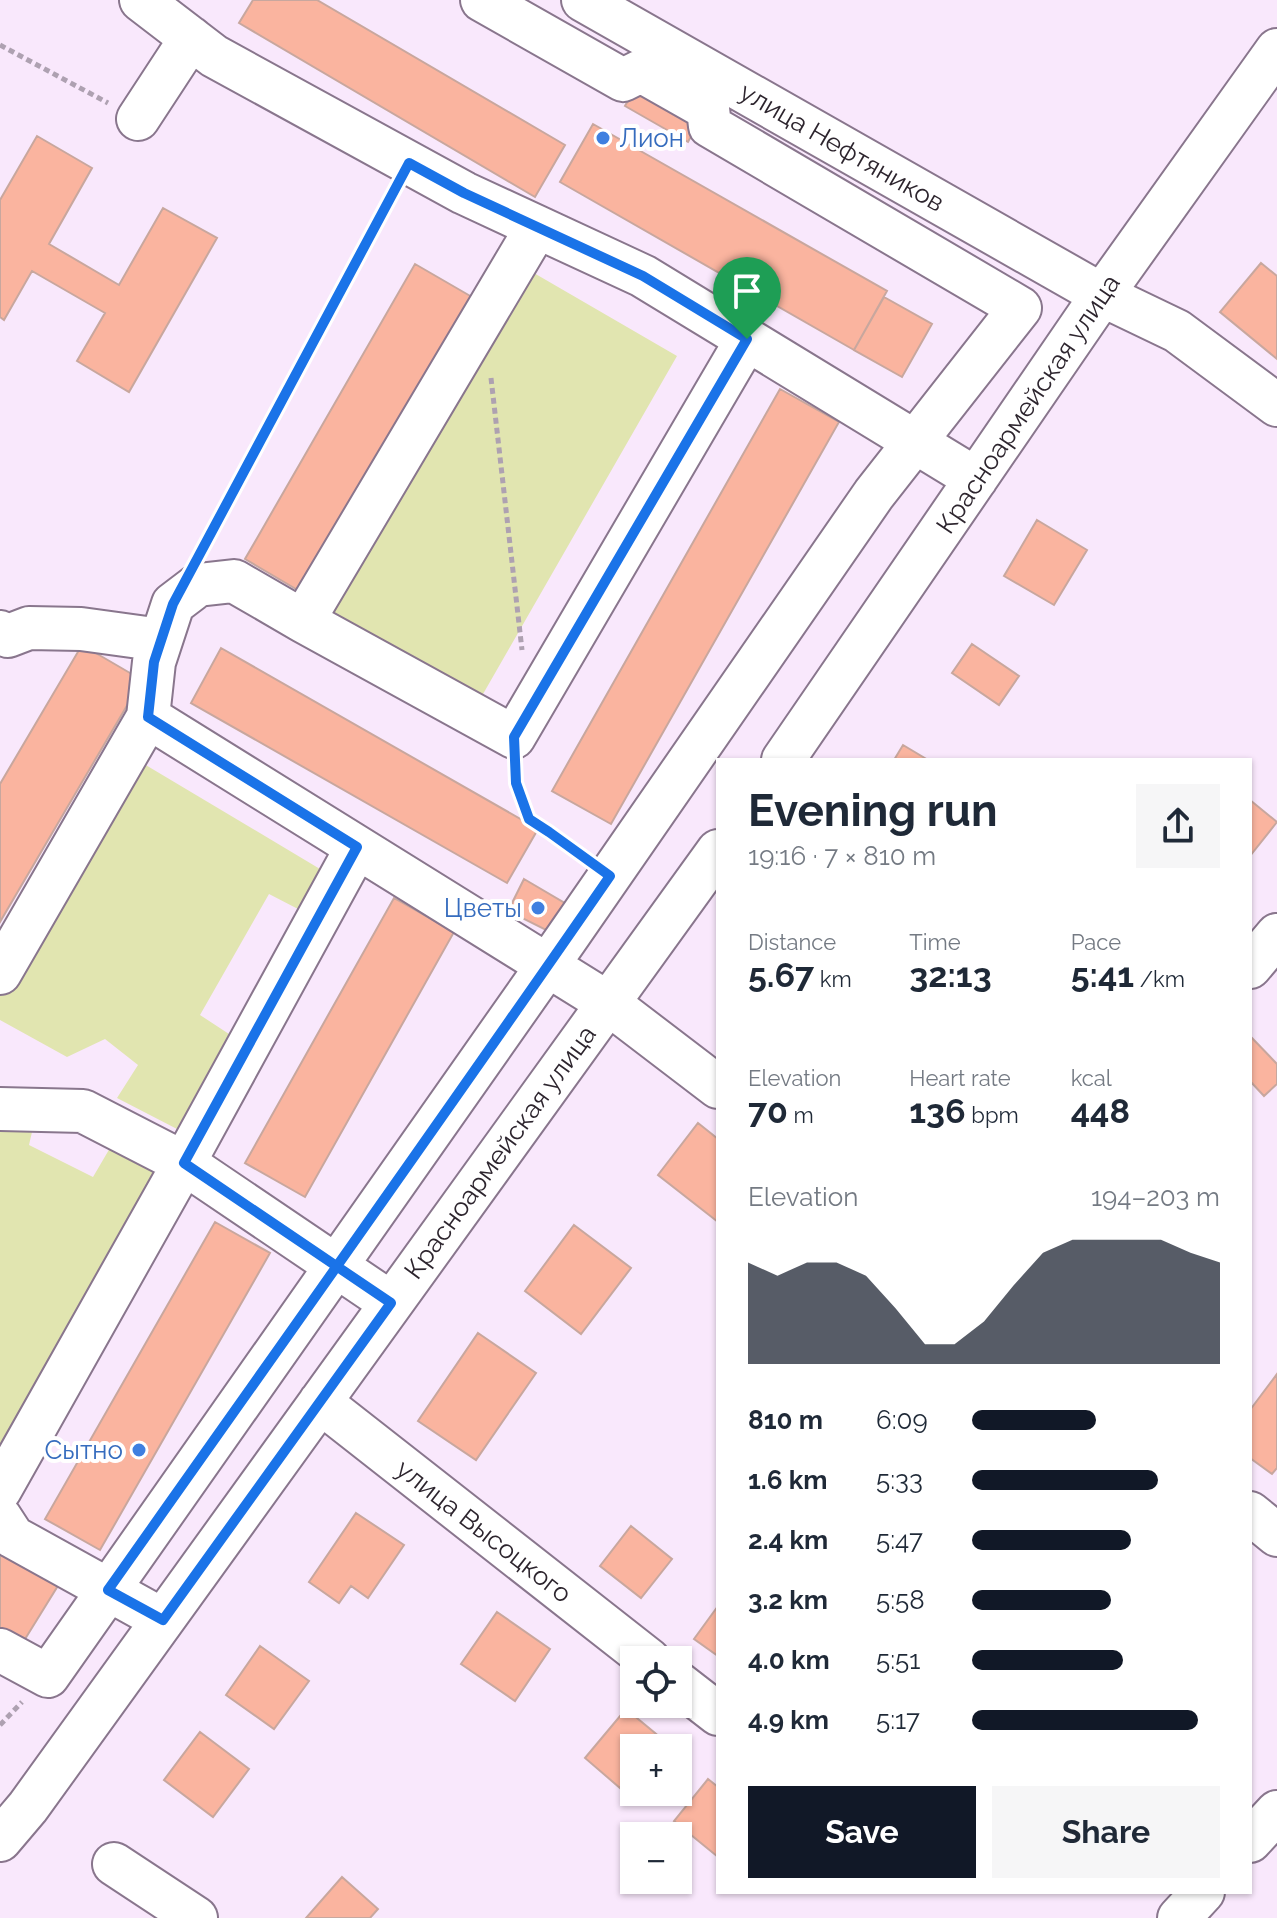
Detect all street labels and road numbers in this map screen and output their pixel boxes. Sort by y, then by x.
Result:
street label: улица Нефтяников [734,76,950,218]
street label: Красноармейская улица [930,269,1126,539]
street label: Красноармейская улица [398,1020,602,1284]
street label: улица Высоцкого [390,1453,578,1609]

